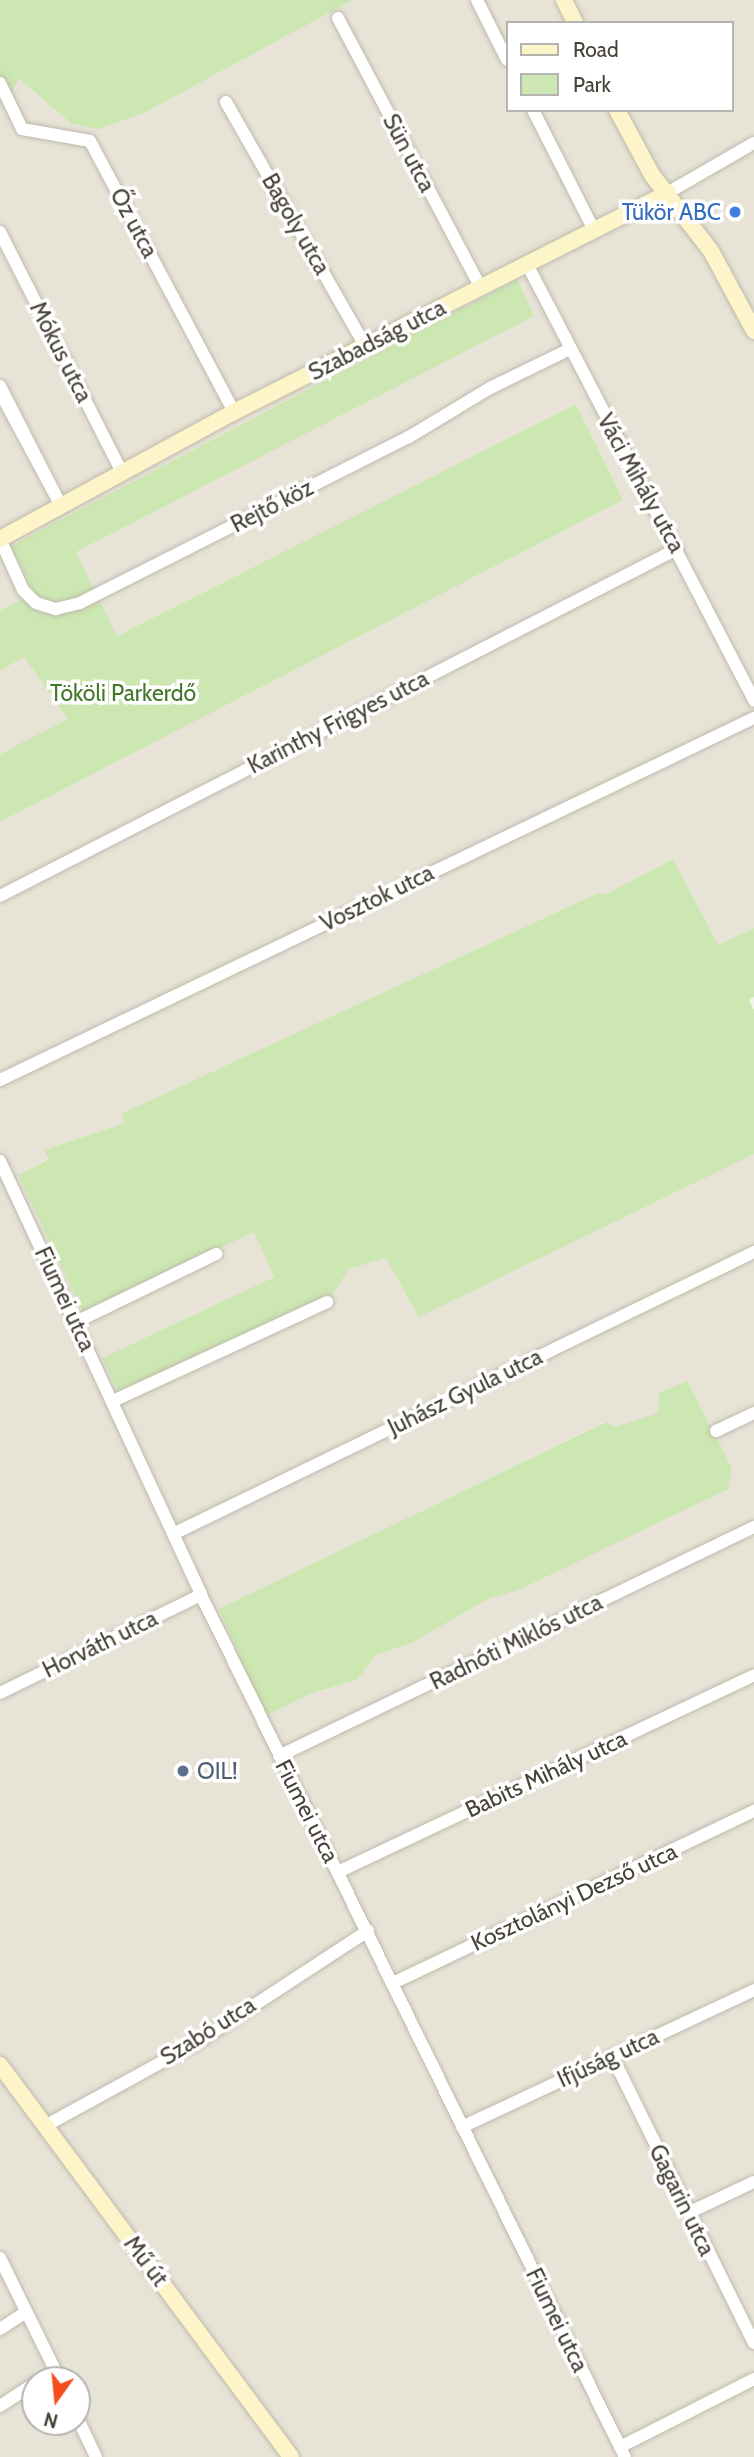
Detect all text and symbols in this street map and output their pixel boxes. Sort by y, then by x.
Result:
legend [505,21,733,112]
text: Road [573,37,619,62]
text: Park [573,72,611,97]
street label: Sün utca [377,109,441,197]
street label: Bagoly utca [256,169,336,279]
street label: Őz utca [104,183,164,263]
place label: Tükör ABC [622,198,721,226]
marker: Tükör ABC [727,204,743,220]
street label: Szabadság utca [304,294,450,386]
street label: Mókus utca [24,297,98,407]
street label: Váci Mihály utca [591,409,691,557]
street label: Rejtő köz [226,474,318,538]
street label: Karinthy Frigyes utca [243,664,433,780]
park label: Tököli Parkerdő [50,679,196,707]
street label: Vosztok utca [316,859,438,937]
street label: Fiumei utca [29,1242,101,1356]
street label: Juhász Gyula utca [383,1343,547,1441]
street label: Radnóti Miklós utca [425,1588,607,1696]
street label: Horváth utca [38,1604,162,1684]
street label: Babits Mihály utca [461,1725,631,1823]
street label: Fiumei utca [269,1755,345,1867]
place label: OIL! [197,1757,238,1785]
marker: OIL! [175,1763,191,1779]
street label: Kosztolányi Dezső utca [467,1837,681,1957]
street label: Szabó utca [155,1991,261,2071]
street label: Ifjúság utca [553,2023,663,2093]
street label: Gagarin utca [643,2140,721,2260]
street label: Mű út [118,2230,174,2292]
street label: Fiumei utca [520,2264,594,2376]
north arrow [21,2366,91,2436]
text: N [41,2407,60,2433]

